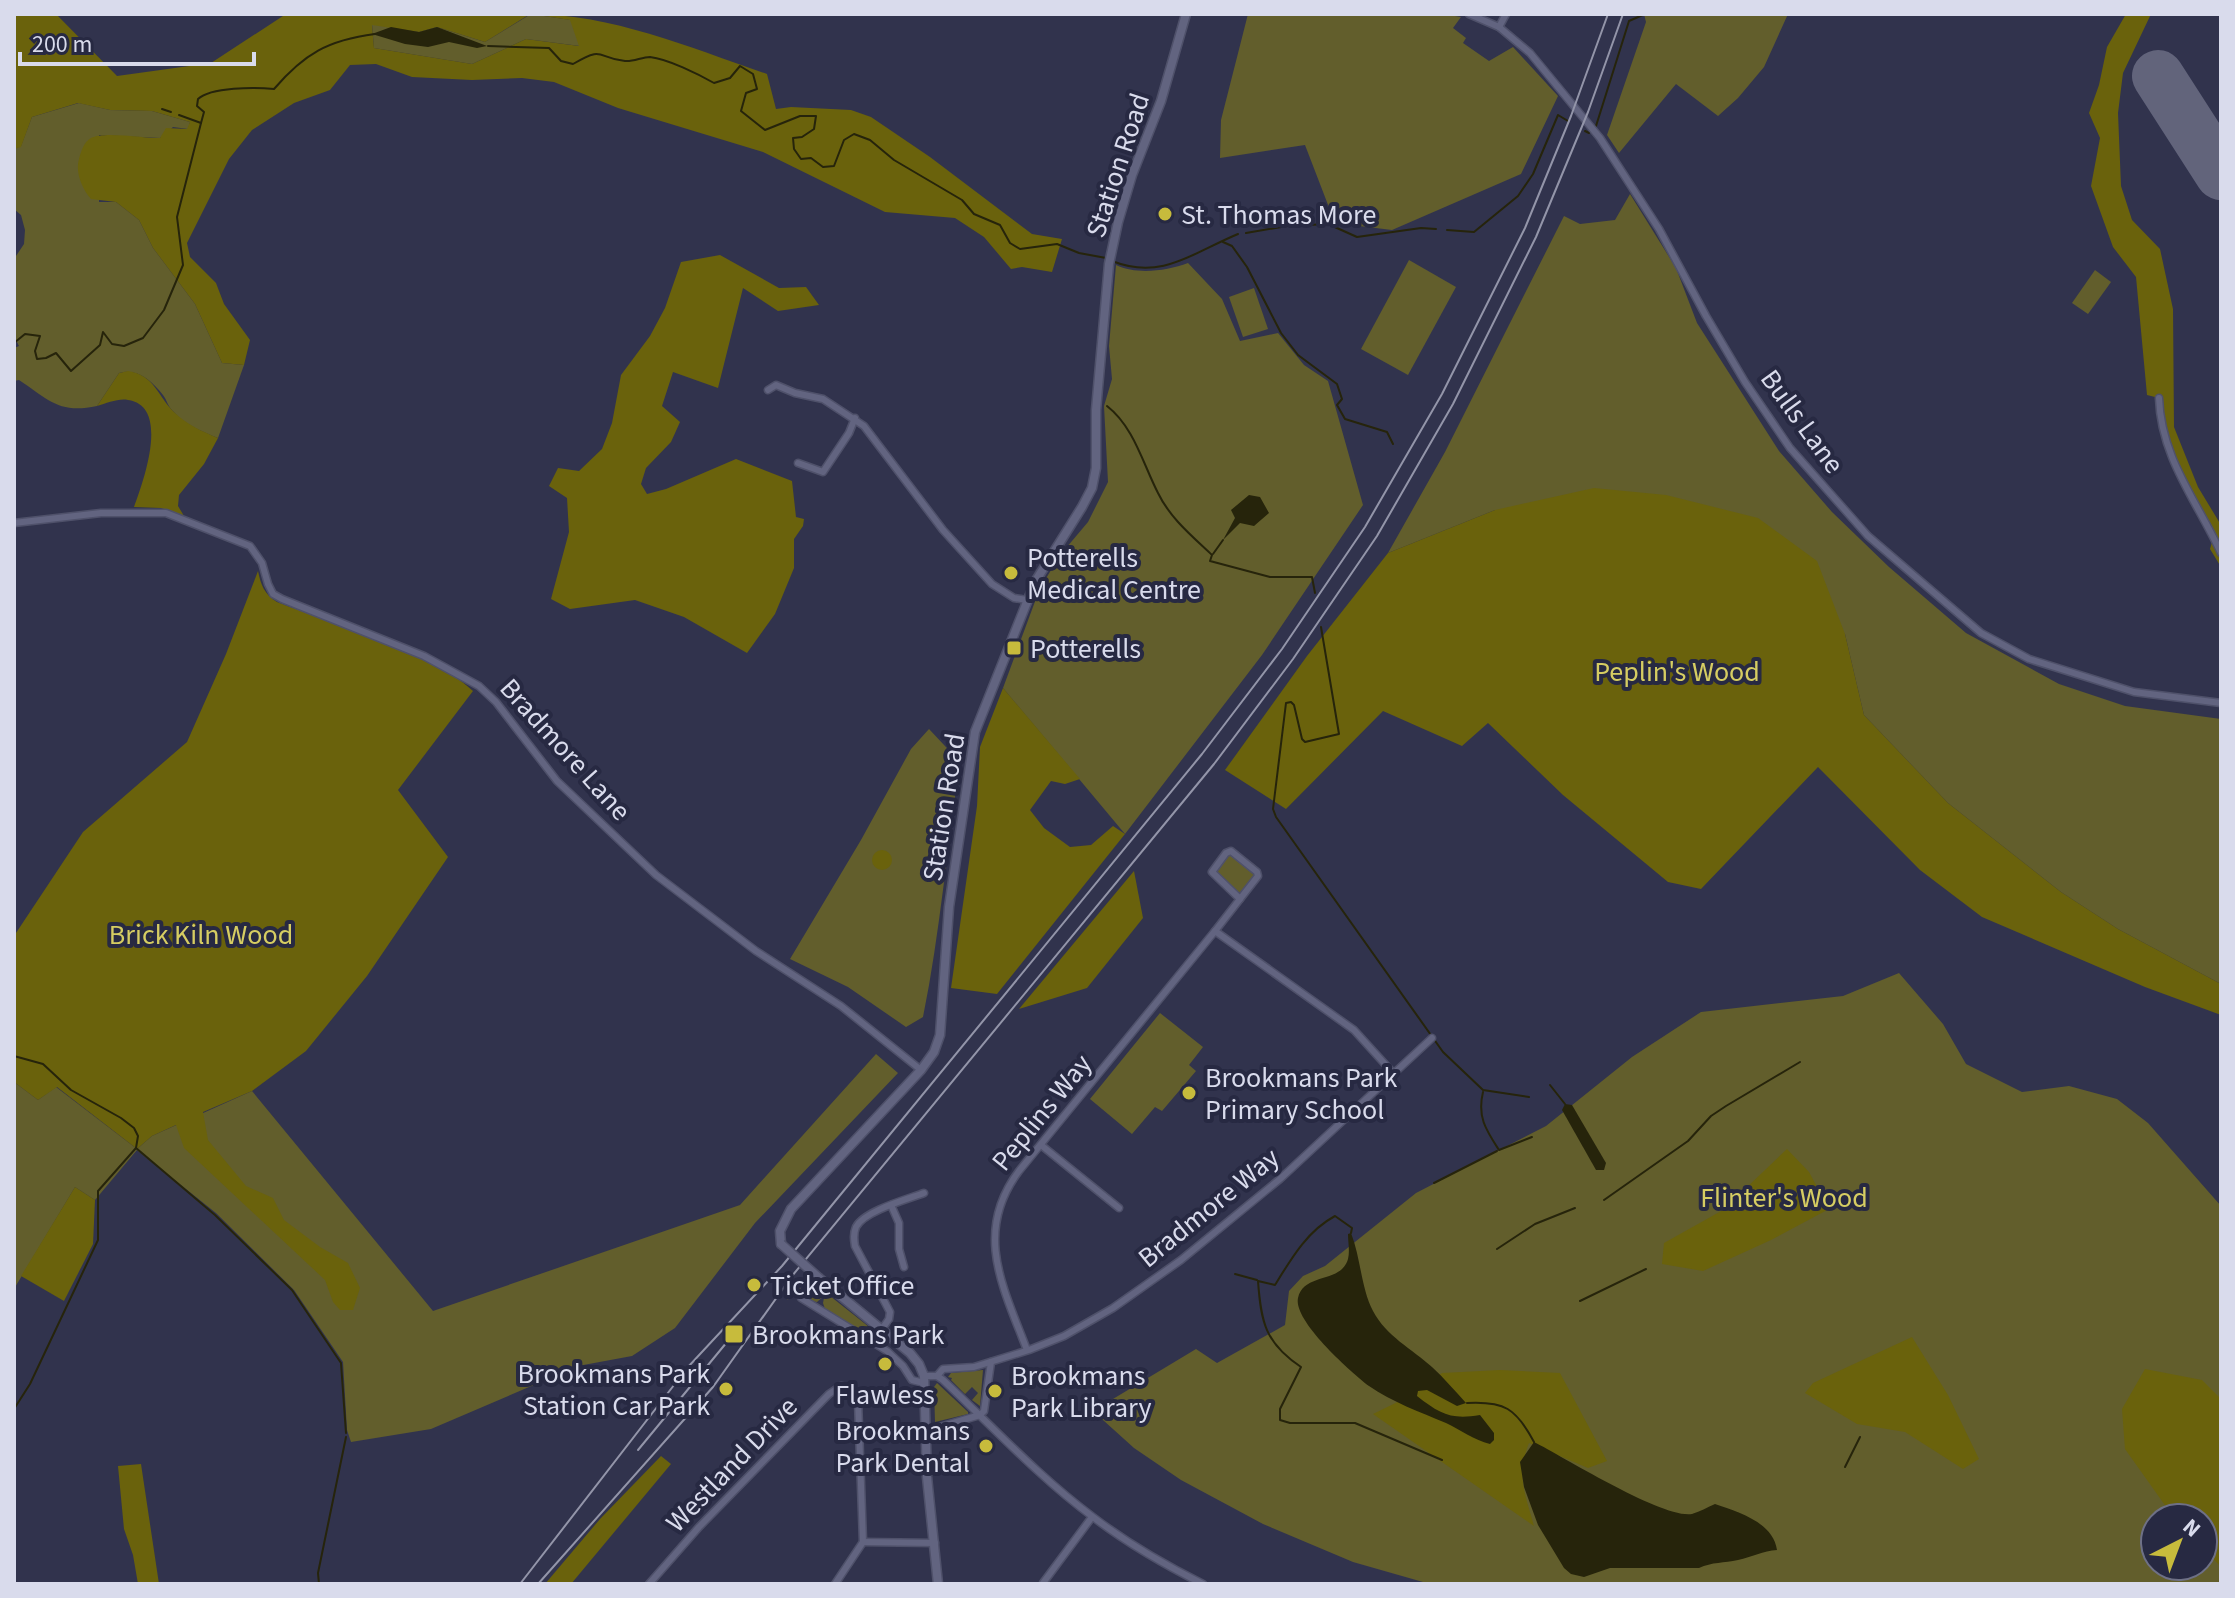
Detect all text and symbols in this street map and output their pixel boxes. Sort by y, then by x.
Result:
scale bar [20,16,254,66]
text: 200 m [32,27,92,62]
street label: Station Road [1076,88,1160,243]
place label: St. Thomas More [1181,195,1376,235]
marker: St. Thomas More [1156,205,1174,223]
street label: Bulls Lane [1751,361,1854,482]
place label: Potterells Medical Centre [1027,538,1201,610]
marker: Potterells Medical Centre [1002,564,1020,582]
place label: Potterells [1030,629,1141,669]
marker: Potterells [1005,639,1023,657]
park label: Peplin's Wood [1594,652,1760,692]
street label: Bradmore Lane [490,670,640,830]
street label: Station Road [913,730,975,884]
park label: Brick Kiln Wood [109,915,293,955]
street label: Peplins Way [982,1046,1101,1180]
place label: Brookmans Park Primary School [1205,1058,1398,1130]
marker: Brookmans Park Primary School [1180,1084,1198,1102]
street label: Bradmore Way [1130,1138,1288,1277]
park label: Flinter's Wood [1700,1178,1868,1218]
place label: Ticket Office [770,1266,914,1306]
marker: Ticket Office [745,1276,763,1294]
place label: Brookmans Park [752,1315,945,1355]
marker: Brookmans Park [723,1323,745,1345]
place label: Brookmans Park Station Car Park [518,1354,710,1426]
marker: Flawless [876,1355,894,1373]
place label: Brookmans Park Library [1011,1356,1152,1428]
place label: Flawless [835,1375,935,1415]
marker: Brookmans Park Station Car Park [717,1380,735,1398]
marker: Brookmans Park Library [986,1382,1004,1400]
street label: Westland Drive [657,1388,807,1542]
place label: Brookmans Park Dental [836,1411,970,1483]
marker: Brookmans Park Dental [977,1437,995,1455]
north arrow [2139,1502,2219,1582]
text: N [2176,1511,2208,1545]

